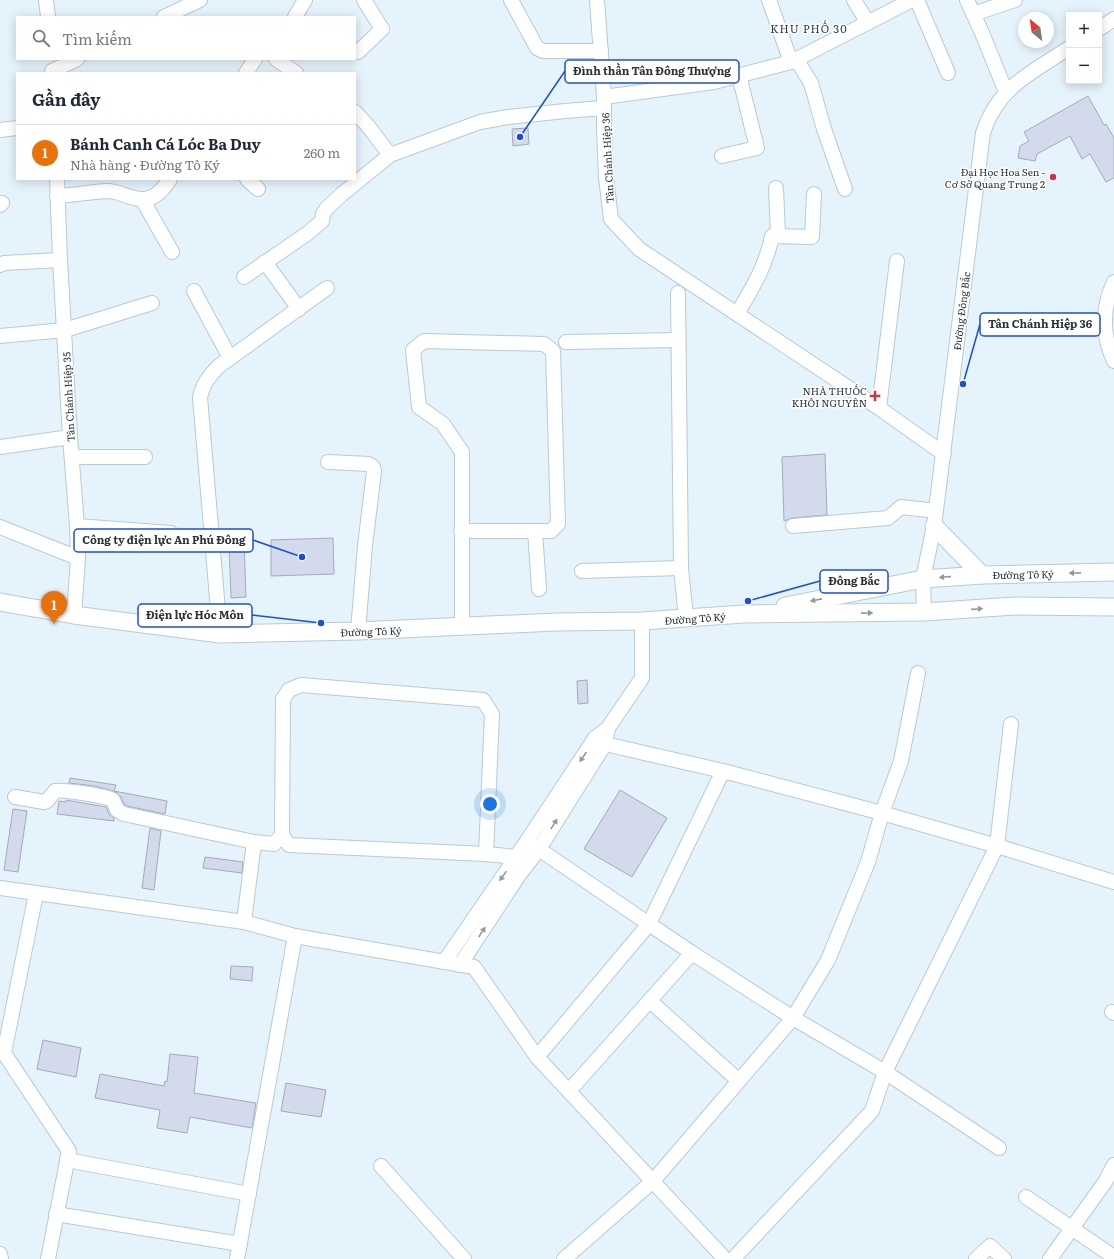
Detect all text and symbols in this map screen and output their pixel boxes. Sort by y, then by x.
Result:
north arrow [1018,12,1054,48]
map controls [1066,12,1102,84]
button: + [1066,12,1102,48]
search box [16,16,356,60]
district label: KHU PHỐ 30 [770,20,848,36]
icon: search [30,27,52,49]
text: Tìm kiếm [62,27,132,50]
button: − [1066,48,1102,84]
callout: Đình thần Tân Đông Thượng [565,60,739,83]
text: Đình thần Tân Đông Thượng [573,62,731,78]
text: Gần đây [32,86,100,111]
street label: Tân Chánh Hiệp 36 [597,112,617,204]
text: Bánh Canh Cá Lóc Ba Duy [70,132,261,155]
text: 1 [42,143,48,162]
text: 260 m [304,143,340,162]
text: Nhà hàng · Đường Tô Ký [70,155,220,174]
place label: Đại Học Hoa Sen - Cơ Sở Quang Trung 2 [945,164,1045,191]
marker: Đại Học Hoa Sen - Cơ Sở Quang Trung 2 [1048,172,1058,182]
street label: Đường Đông Bắc [949,271,973,351]
callout: Tân Chánh Hiệp 36 [980,313,1100,336]
text: Tân Chánh Hiệp 36 [988,315,1093,331]
street label: Tân Chánh Hiệp 35 [58,352,78,442]
place label: NHÀ THUỐC KHÔI NGUYÊN [792,383,867,410]
marker: NHÀ THUỐC KHÔI NGUYÊN [870,391,880,401]
callout: Công ty điện lực An Phú Đông [74,529,253,552]
text: Công ty điện lực An Phú Đông [82,531,246,547]
street label: Đường Tô Ký [992,566,1054,582]
callout: Đông Bắc [820,570,888,593]
one-way arrow [1068,570,1081,576]
text: Đông Bắc [828,572,880,588]
one-way arrow [939,574,951,581]
pin: 1 [41,591,67,624]
one-way arrow [809,597,822,603]
callout: Điện lực Hóc Môn [138,604,252,627]
one-way arrow [971,605,983,612]
text: Điện lực Hóc Môn [146,606,244,622]
street label: Đường Tô Ký [664,608,726,628]
one-way arrow [861,610,874,616]
street label: Đường Tô Ký [340,622,402,640]
one-way arrow [579,752,587,762]
your location [480,794,500,814]
one-way arrow [550,819,558,830]
one-way arrow [499,871,507,881]
one-way arrow [478,926,485,938]

